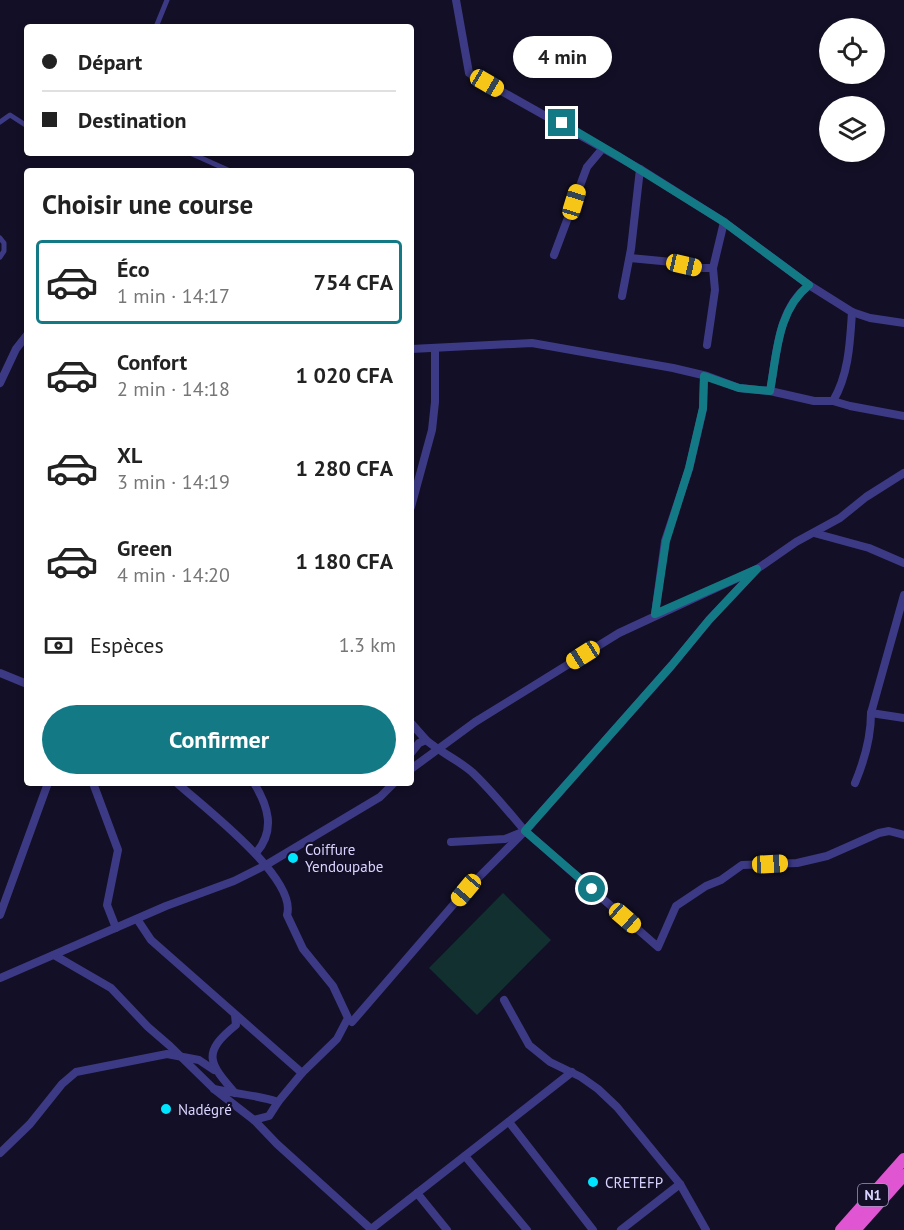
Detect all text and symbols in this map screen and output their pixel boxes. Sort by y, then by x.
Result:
map controls [819,18,885,162]
button: locate [819,18,885,84]
callout: 4 min [512,36,612,78]
text: 4 min [538,44,587,70]
text: Départ [78,48,142,76]
car [467,66,507,100]
button: layers [819,96,885,162]
text: Destination [78,106,187,134]
route end [548,109,575,136]
car [560,182,588,222]
text: Choisir une course [42,187,253,221]
car [664,252,704,278]
icon: car [45,255,99,309]
text: Éco [117,255,149,283]
text: 754 CFA [314,268,393,296]
text: 1 min · 14:17 [117,283,230,309]
icon: car [45,348,99,402]
text: Confort [117,348,187,376]
text: 1 020 CFA [295,361,393,389]
text: 2 min · 14:18 [117,376,230,402]
icon: car [45,441,99,495]
text: XL [117,441,142,469]
text: 1 280 CFA [295,454,393,482]
text: 3 min · 14:19 [117,469,230,495]
icon: car [45,534,99,588]
text: Green [117,534,172,562]
text: 1 180 CFA [295,547,393,575]
text: 4 min · 14:20 [117,562,230,588]
icon: cash [42,629,75,662]
text: Espèces [90,631,164,659]
text: 1.3 km [339,632,396,658]
car [563,638,603,672]
button: Confirmer [42,705,396,774]
place label: Coiffure Yendoupabe [305,840,383,876]
marker: Coiffure Yendoupabe [286,851,300,865]
car [752,854,788,874]
car [448,870,484,910]
route start [578,875,605,902]
car [606,899,644,937]
place label: Nadégré [178,1100,232,1119]
marker: Nadégré [159,1102,173,1116]
place label: CRETEFP [605,1173,663,1192]
marker: CRETEFP [586,1175,600,1189]
road number: N1 [858,1184,888,1206]

